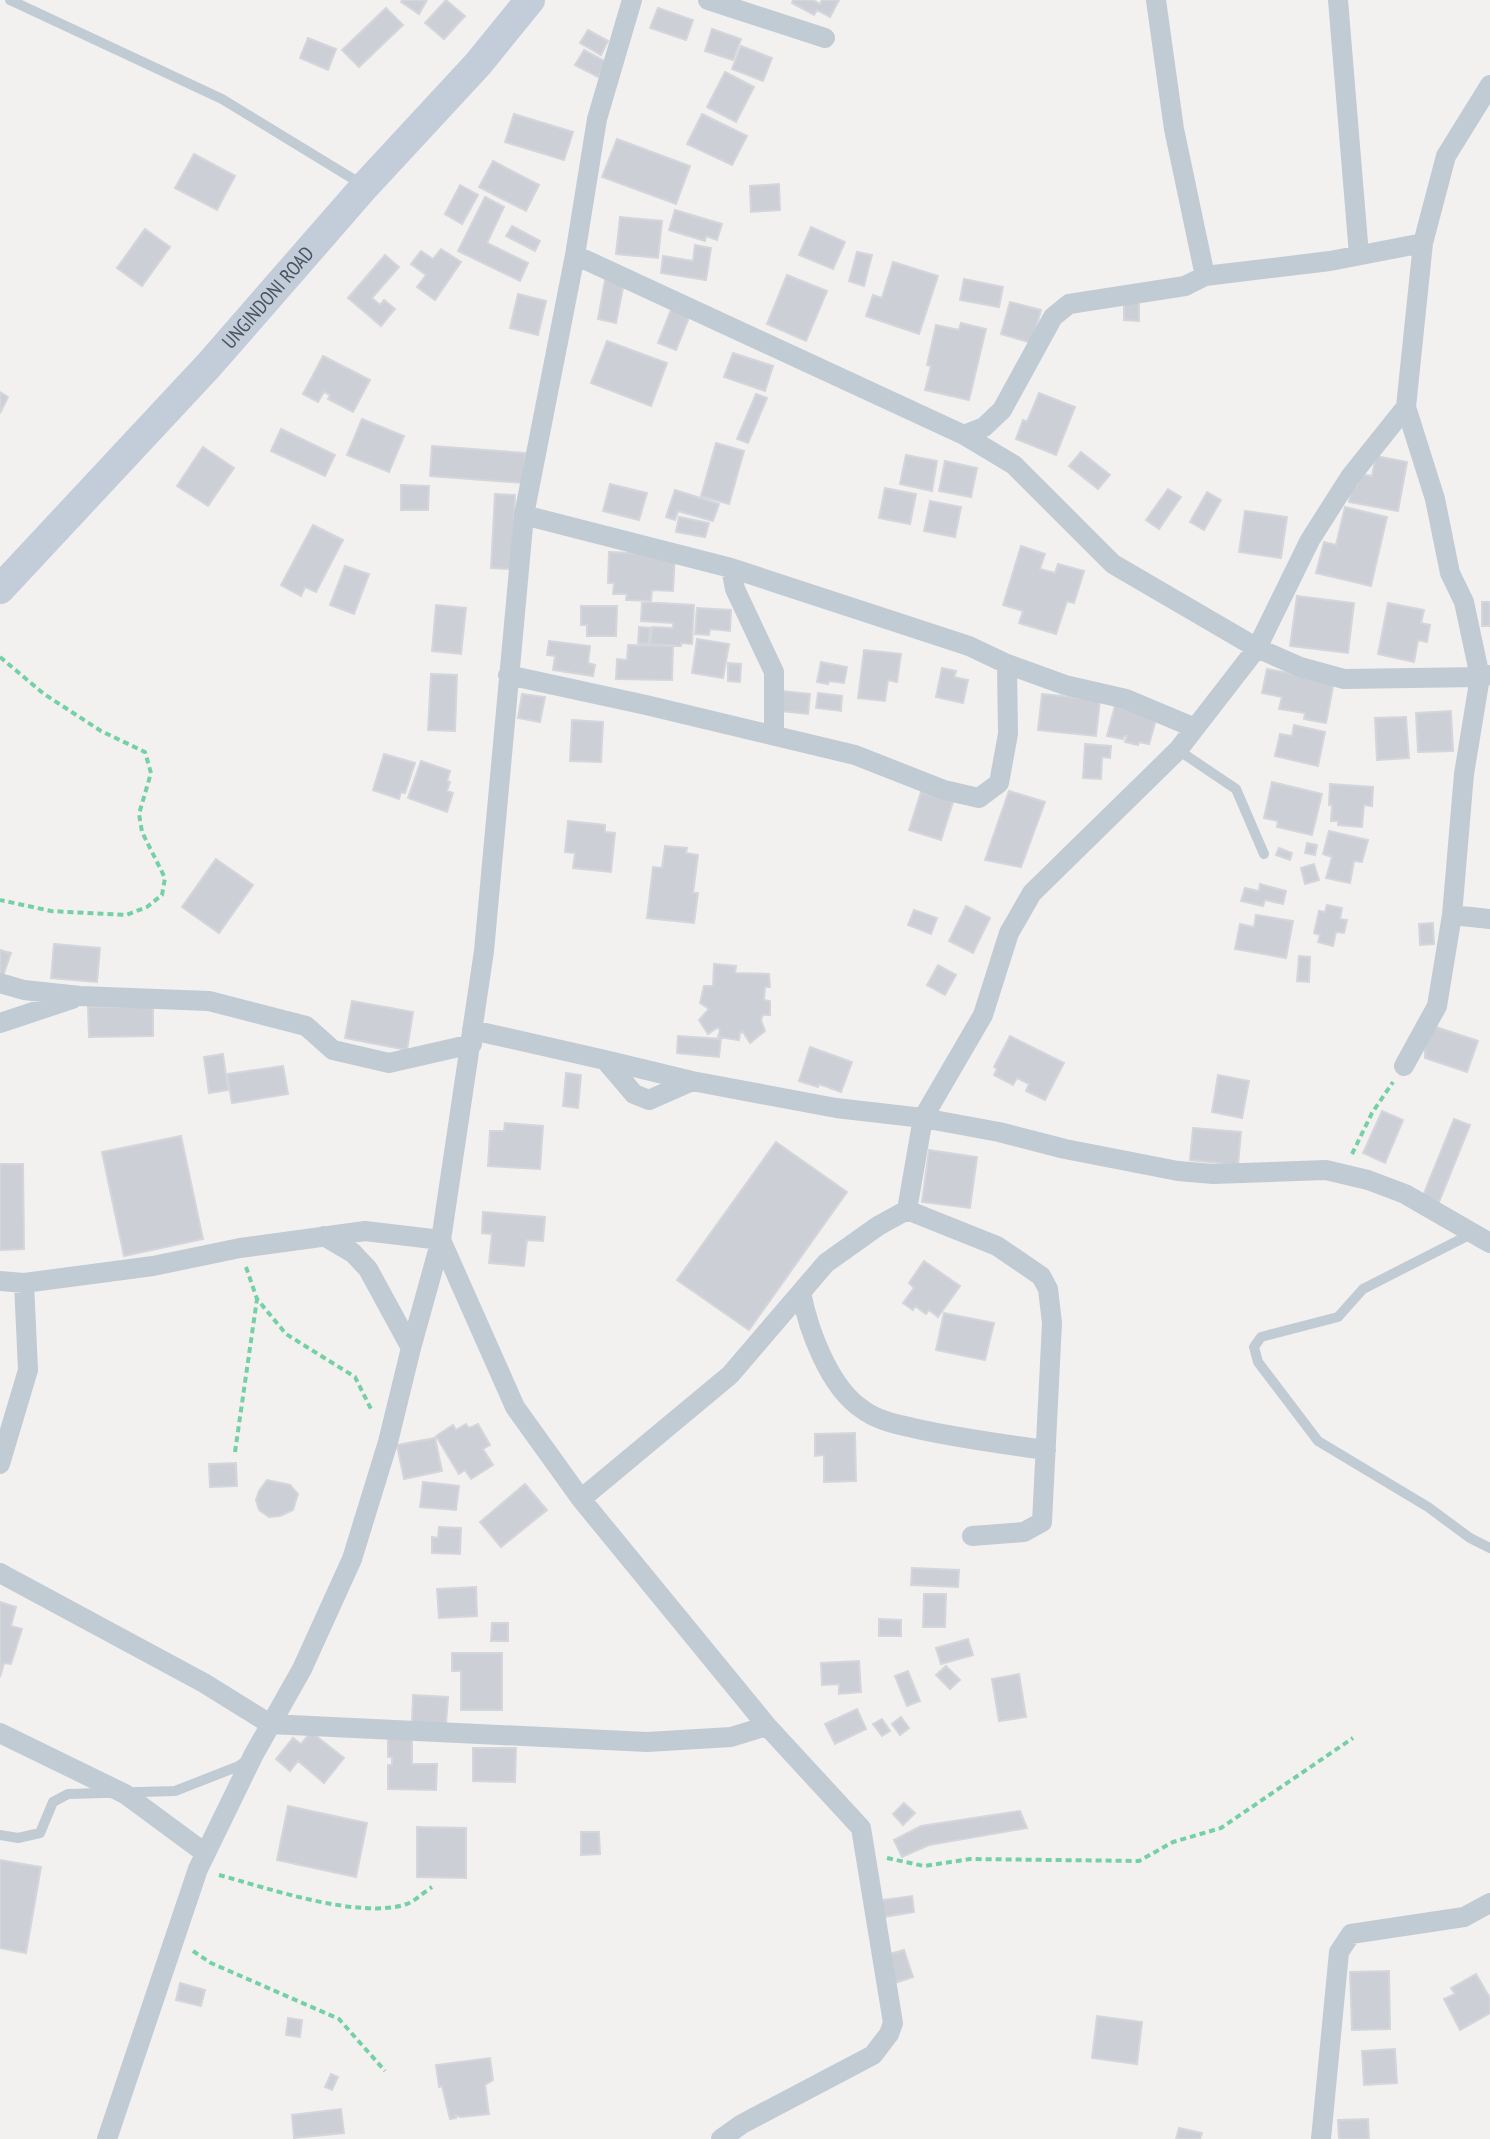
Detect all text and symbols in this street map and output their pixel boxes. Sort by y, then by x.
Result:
street label: UNGINDONI ROAD [216,241,319,354]

